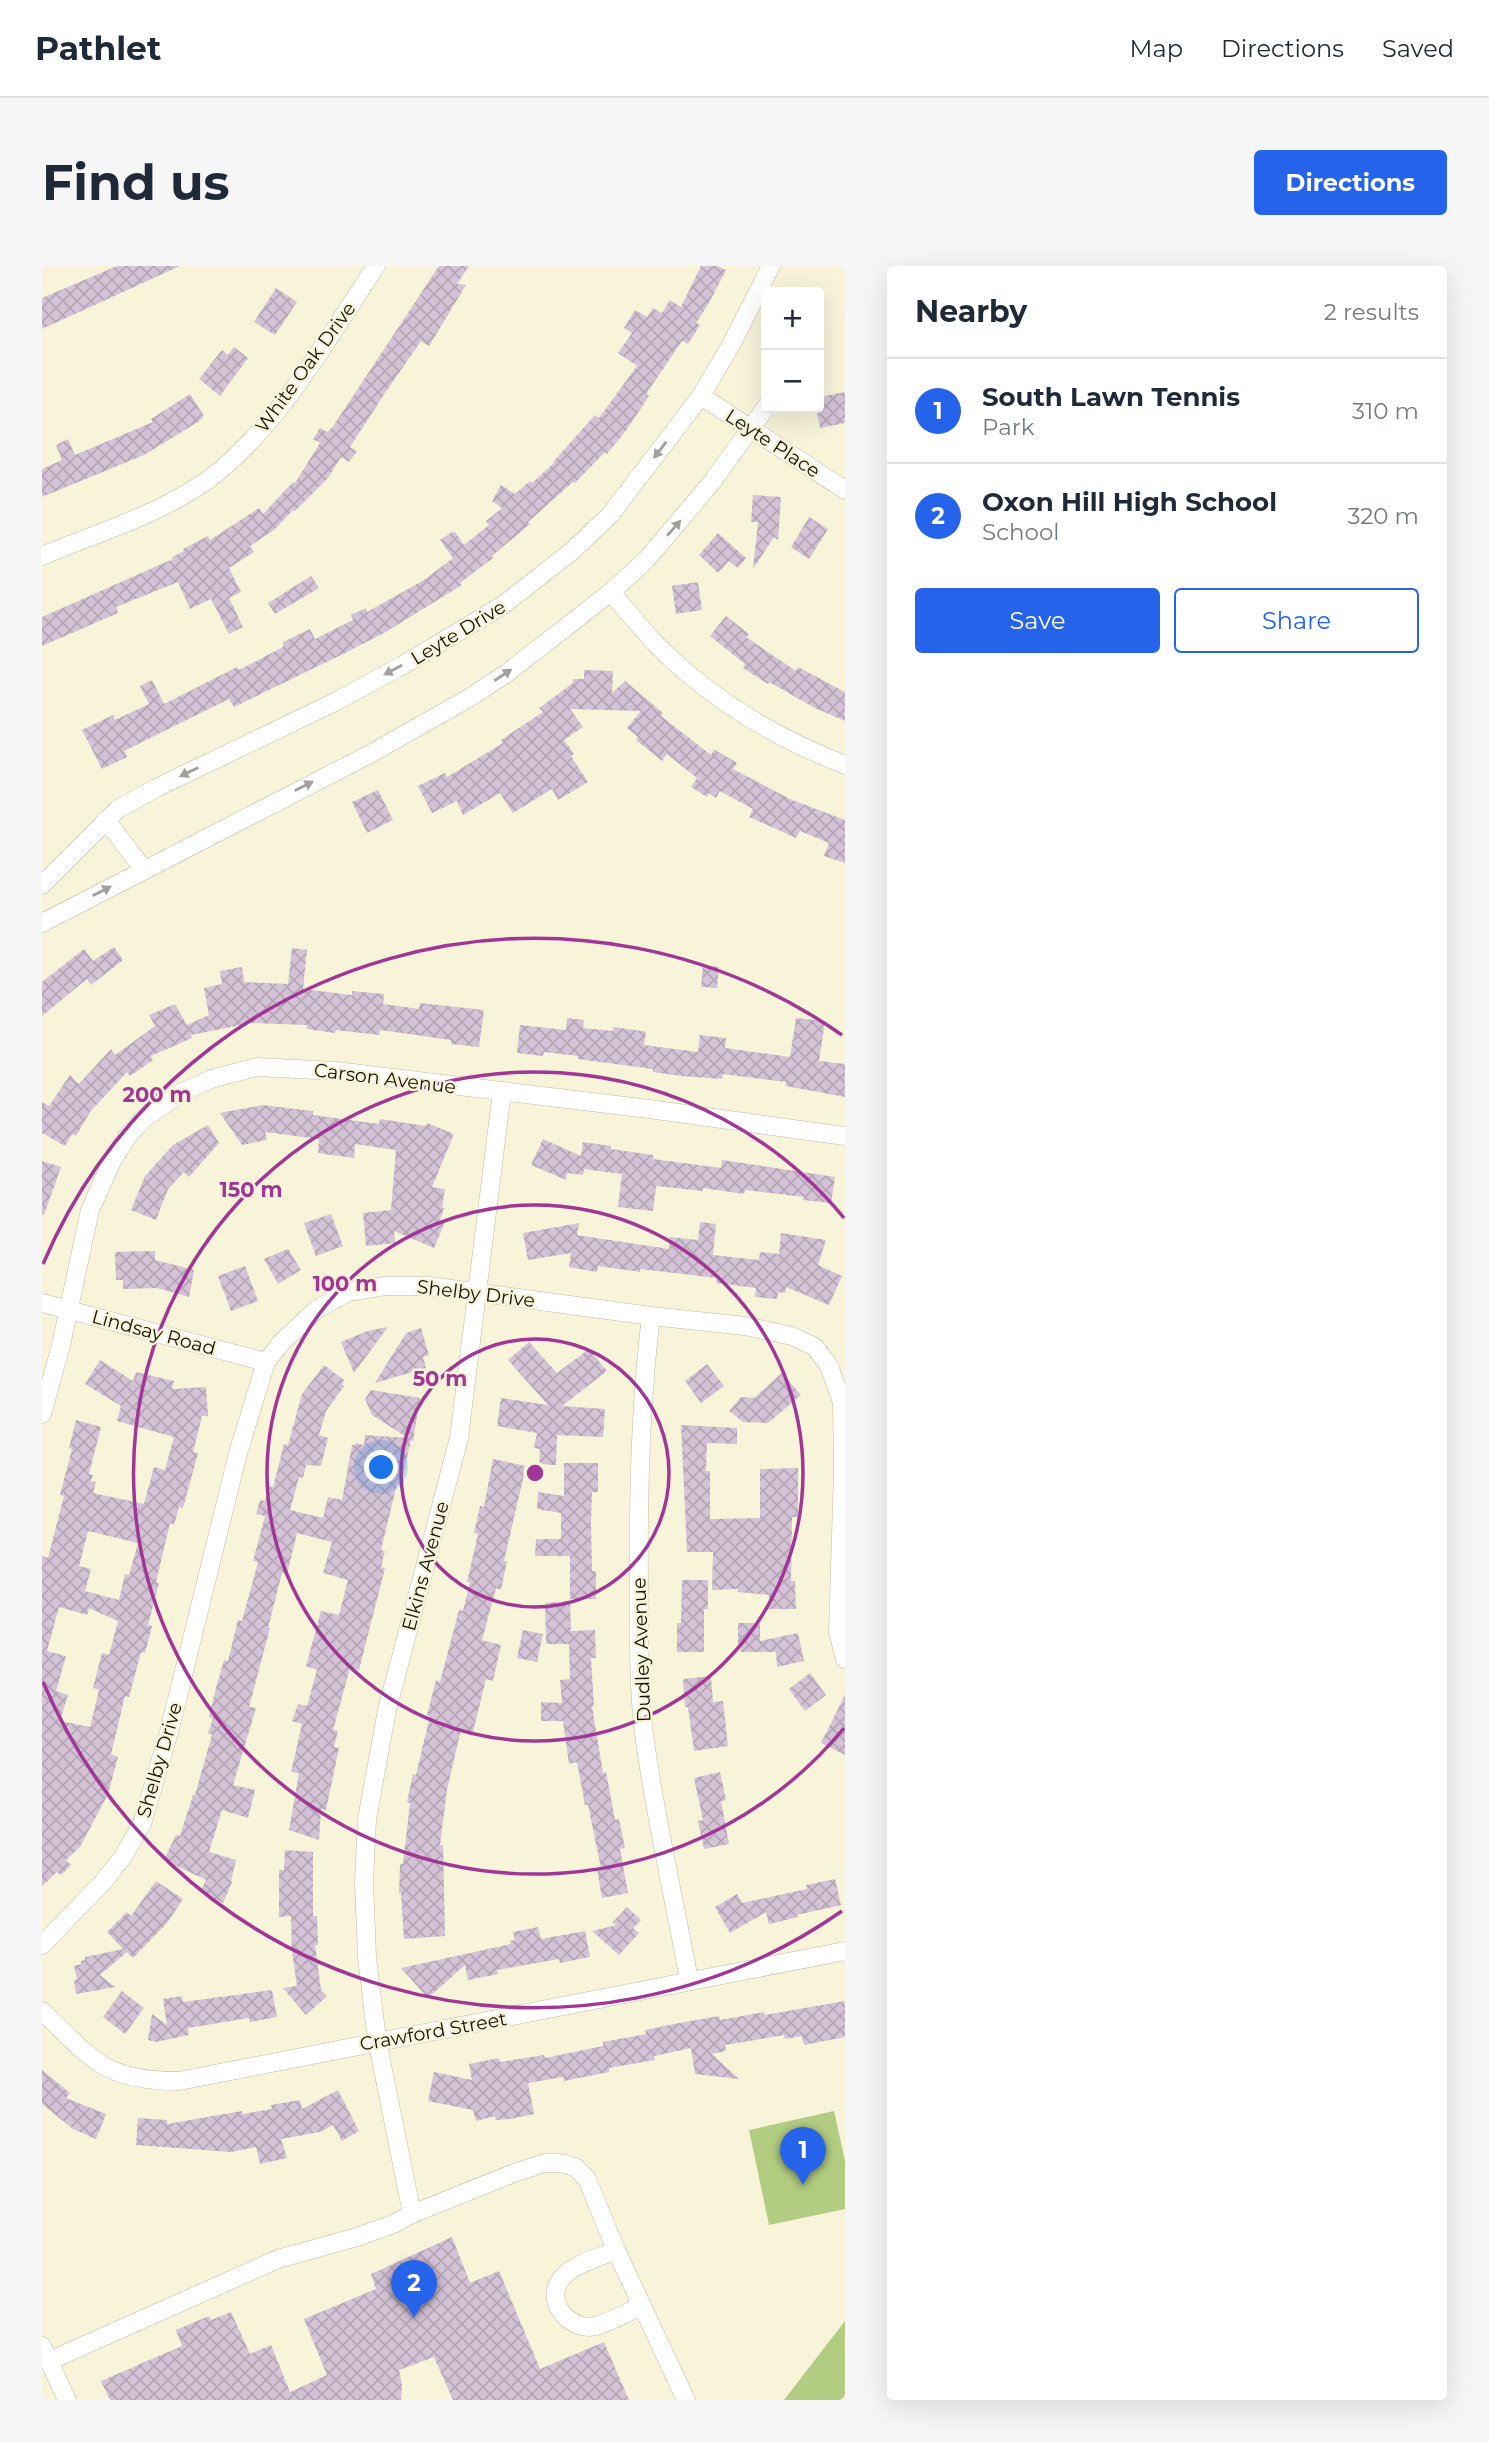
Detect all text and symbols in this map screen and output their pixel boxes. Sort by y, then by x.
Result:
text: Pathlet [35,28,161,68]
text: Map [1130,34,1183,63]
text: Directions [1221,34,1344,63]
text: Saved [1382,34,1454,63]
button: Directions [1254,150,1447,215]
text: Find us [42,153,230,212]
map controls [761,287,824,413]
button: + [761,287,824,350]
text: Nearby [915,293,1027,330]
street label: White Oak Drive [250,298,360,437]
text: 2 results [1324,298,1419,326]
button: − [761,350,824,413]
text: South Lawn Tennis [982,381,1240,413]
text: 1 [933,397,943,425]
text: 310 m [1352,397,1419,425]
street label: Leyte Place [721,404,825,483]
text: Park [982,413,1035,441]
one-way arrow [653,441,667,459]
text: Oxon Hill High School [982,486,1277,518]
text: 2 [931,502,945,530]
text: 320 m [1347,502,1419,530]
text: School [982,518,1060,546]
one-way arrow [666,519,682,536]
button: Save [915,588,1160,653]
button: Share [1174,588,1419,653]
street label: Leyte Drive [407,595,510,670]
one-way arrow [383,665,403,676]
one-way arrow [493,669,512,682]
one-way arrow [179,766,199,778]
one-way arrow [294,781,314,792]
one-way arrow [92,886,112,897]
street label: Carson Avenue [313,1058,457,1099]
text: 200 m [123,1082,191,1107]
text: 150 m [220,1177,282,1202]
text: 100 m [313,1271,377,1296]
street label: Shelby Drive [416,1275,536,1312]
street label: Lindsay Road [90,1305,218,1360]
text: 50 m [413,1366,467,1391]
your location [364,1450,398,1484]
centre of rings [523,1461,547,1485]
street label: Elkins Avenue [397,1499,454,1633]
street label: Dudley Avenue [627,1577,656,1723]
street label: Shelby Drive [132,1700,187,1820]
street label: Crawford Street [358,2007,509,2056]
pin: 1 [780,2127,826,2185]
pin: 2 [391,2260,437,2318]

